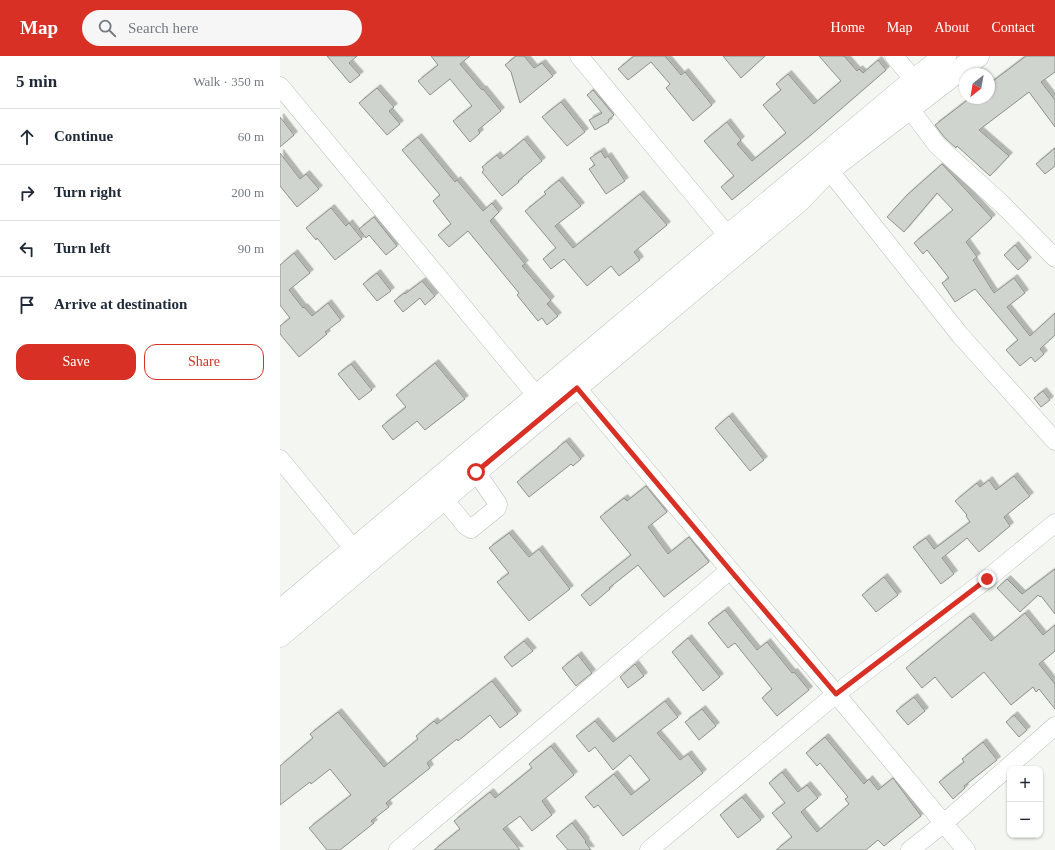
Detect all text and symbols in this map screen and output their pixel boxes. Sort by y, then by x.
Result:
search box [82,10,362,46]
text: Map [20,17,58,38]
icon: search [96,17,118,39]
text: Search here [128,20,198,36]
text: Home [831,20,865,35]
text: Map [887,20,912,35]
text: About [934,20,969,35]
text: Contact [991,20,1035,35]
north arrow [959,68,995,104]
text: 5 min [16,72,57,91]
text: Walk · 350 m [193,74,264,89]
icon: ahead [16,126,38,148]
text: Continue [54,128,113,144]
text: 60 m [238,129,264,144]
icon: right [16,182,38,204]
text: Turn right [54,184,121,200]
text: 200 m [231,185,264,200]
icon: left [16,238,38,260]
text: Turn left [54,240,111,256]
text: 90 m [238,241,264,256]
icon: arrive [16,294,38,316]
text: Arrive at destination [54,296,187,312]
button: Save [16,344,136,380]
button: Share [144,344,264,380]
route start [467,463,485,481]
route end [978,570,996,588]
map controls [1007,766,1043,838]
button: + [1007,766,1043,802]
button: − [1007,802,1043,838]

